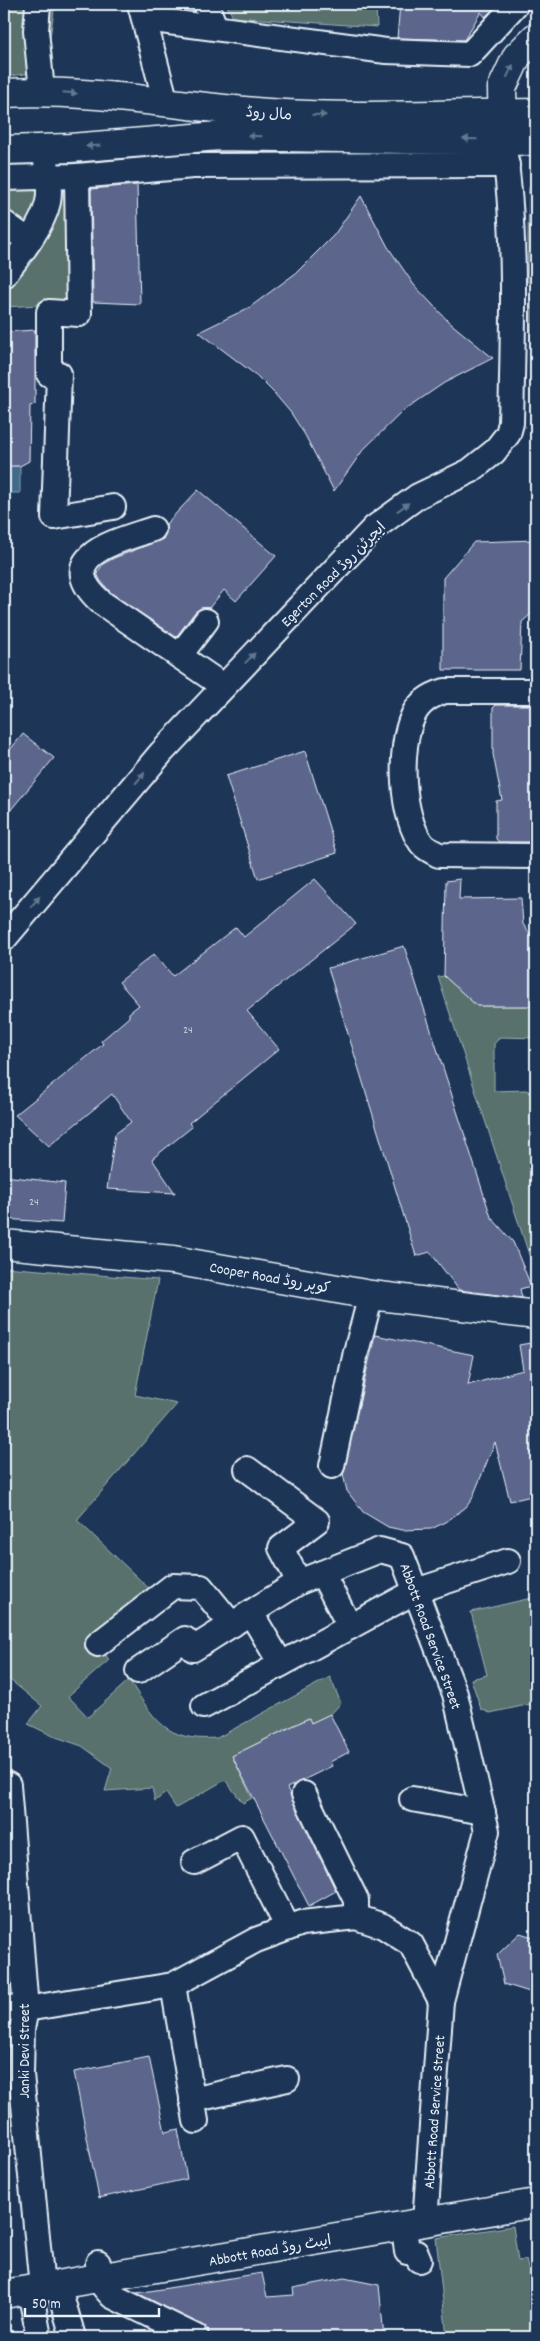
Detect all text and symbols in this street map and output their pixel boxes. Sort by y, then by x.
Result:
one-way arrow [506,64,514,78]
one-way arrow [62,90,78,98]
street label: مال روڈ [245,102,293,128]
one-way arrow [311,112,327,120]
one-way arrow [247,132,263,140]
one-way arrow [462,135,478,143]
one-way arrow [85,143,101,151]
one-way arrow [396,502,410,512]
street label: Egerton Road ایجرٹن روڈ [277,518,392,633]
one-way arrow [244,652,256,664]
one-way arrow [135,771,146,784]
one-way arrow [30,895,41,908]
house number: 24 [183,1022,193,1039]
house number: 24 [29,1194,39,1211]
street label: Cooper Road کوپر روڈ [208,1258,332,1300]
street label: Abbott Road Service Street [392,1560,466,1713]
street label: Janki Devi Street [15,2003,37,2098]
street label: Abbott Road Service Street [420,2034,452,2190]
street label: Abbott Road ایبٹ روڈ [207,2230,333,2274]
scale bar [25,2286,159,2318]
text: 50 m [32,2294,61,2316]

